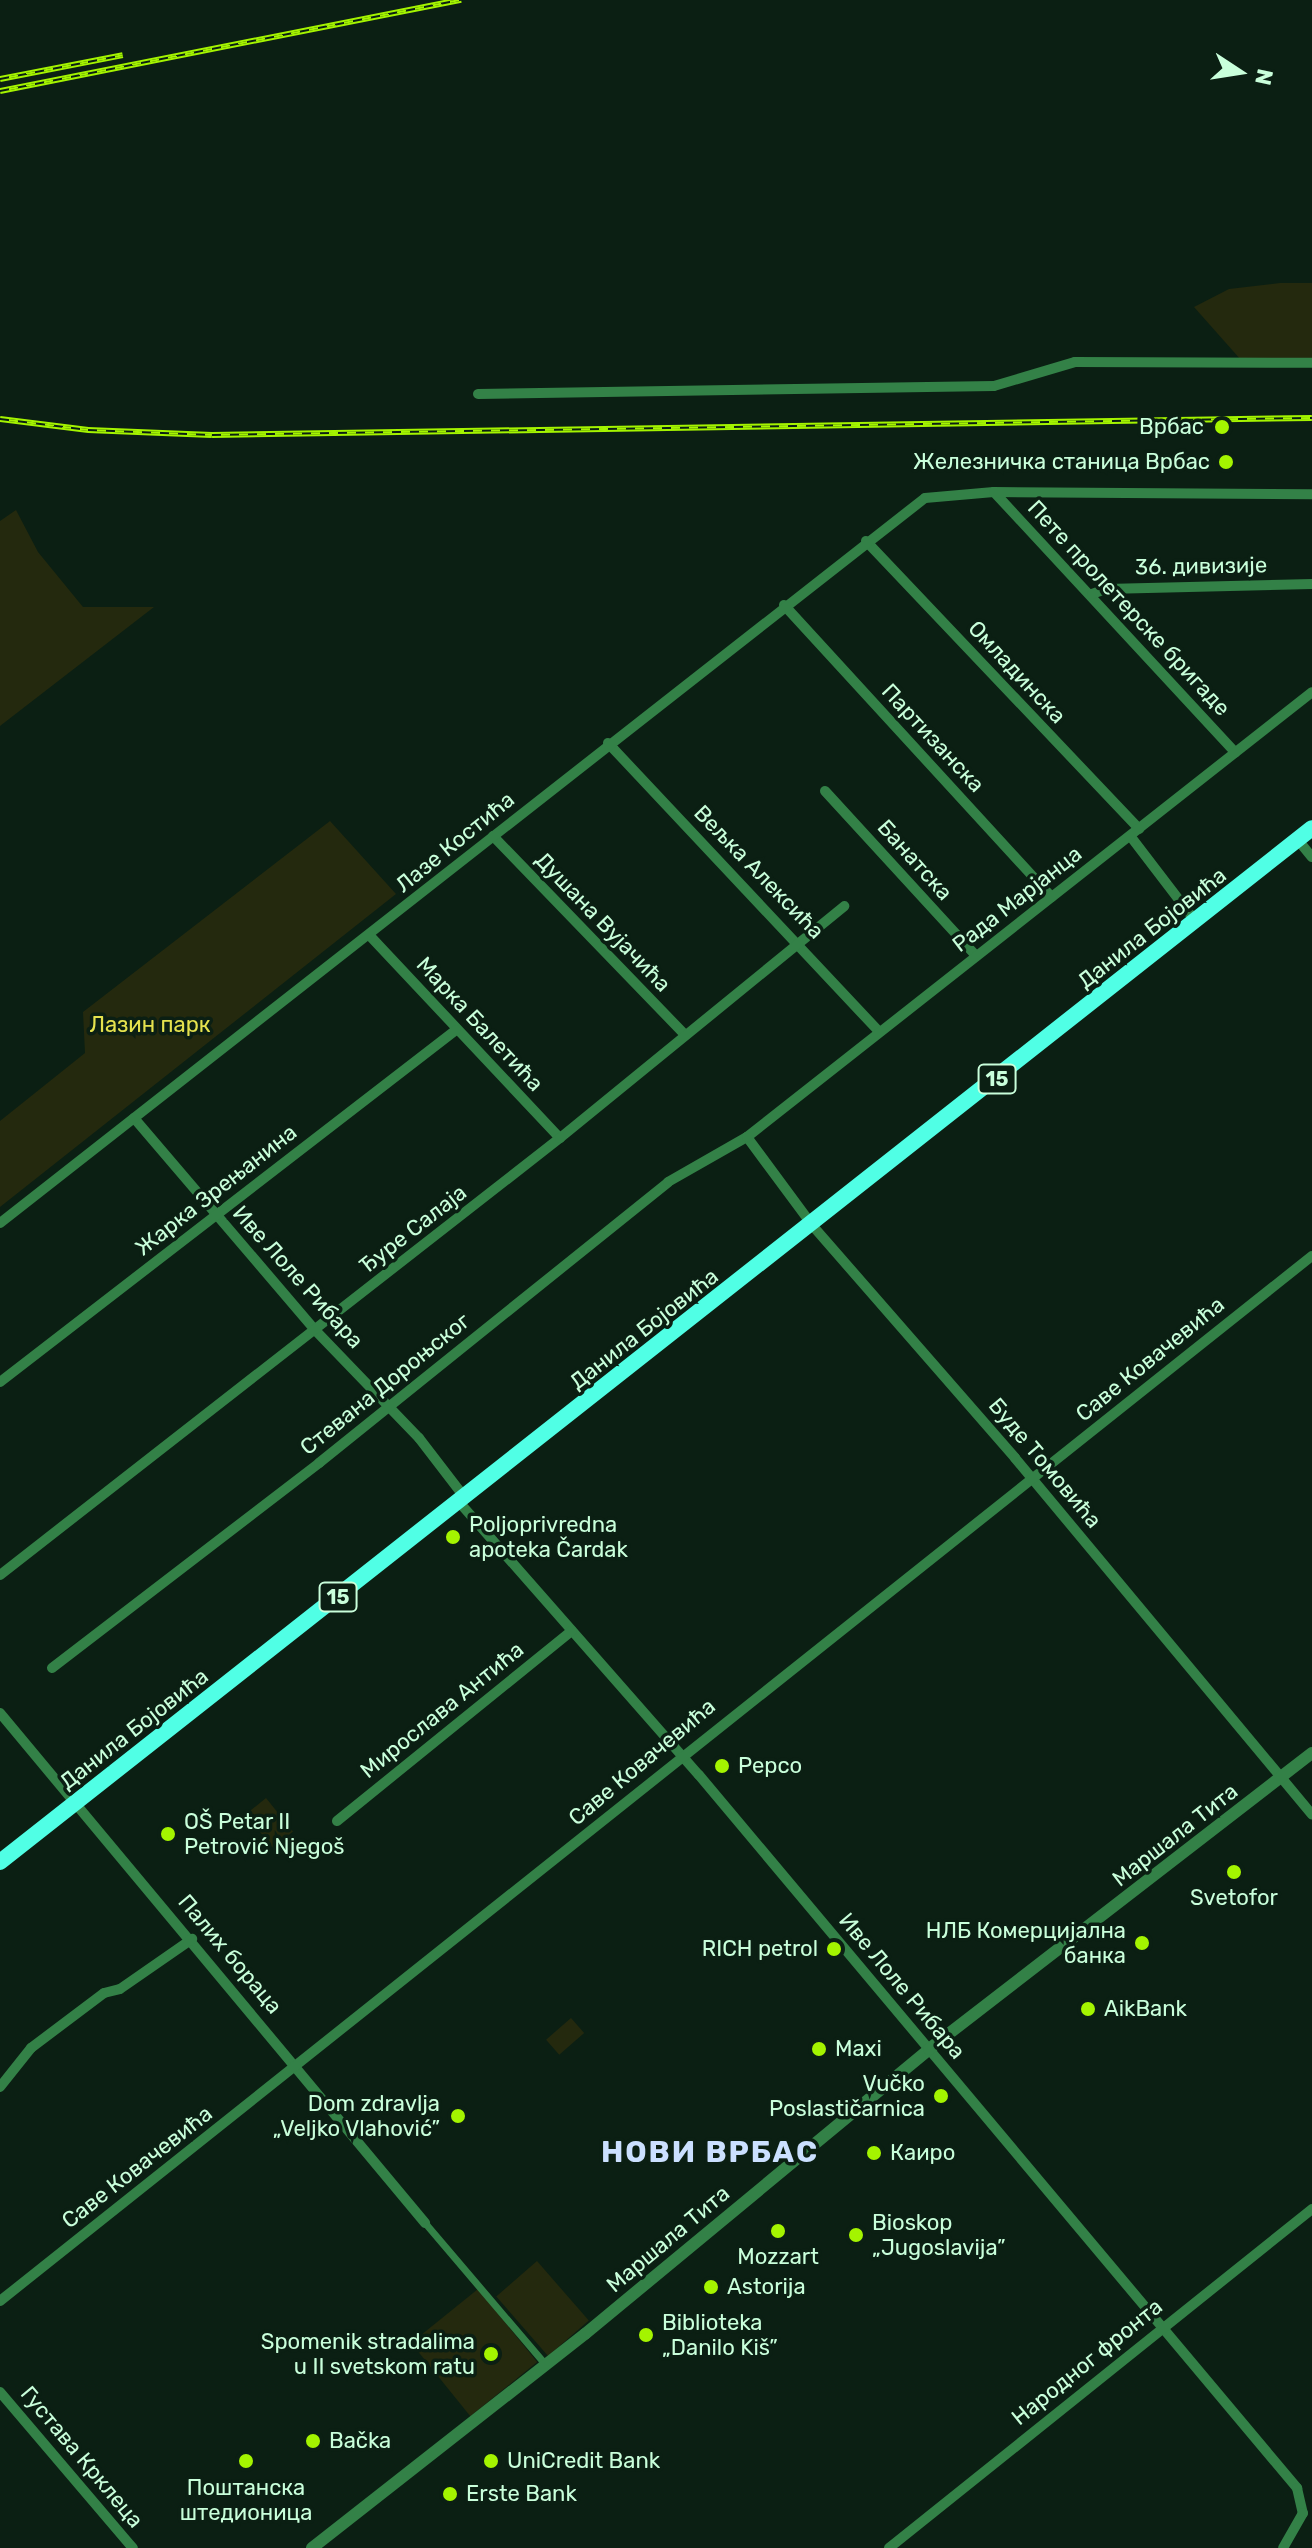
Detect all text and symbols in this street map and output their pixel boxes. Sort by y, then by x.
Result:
north arrow [1200,32,1280,112]
text: N [1249,67,1279,88]
place label: Врбас [1139,414,1204,440]
marker: Врбас [1211,416,1233,438]
place label: Железничка станица Врбас [913,449,1210,475]
marker: Железничка станица Врбас [1217,453,1235,471]
street label: Пете пролетерске бригаде [1022,495,1236,721]
street label: 36. дивизије [1135,552,1267,580]
street label: Омладинска [963,615,1071,729]
street label: Партизанска [876,678,990,798]
street label: Лазе Костића [390,786,520,898]
street label: Вељка Алексића [688,800,830,944]
street label: Банатска [872,814,958,906]
street label: Рада Марјанца [947,840,1087,958]
street label: Душана Вујачића [530,847,676,997]
street label: Данила Бојовића [1072,862,1232,994]
street label: Марка Балетића [411,951,549,1097]
park label: Лазин парк [89,1012,211,1038]
road number: 15 [977,1063,1017,1095]
street label: Жарка Зрењанина [130,1119,302,1261]
street label: Ђуре Салаја [354,1179,472,1279]
street label: Иве Лоле Рибара [227,1200,369,1354]
street label: Данила Бојовића [564,1263,724,1395]
street label: Саве Ковачевића [1070,1291,1230,1427]
street label: Стевана Дороњског [295,1307,475,1461]
street label: Буде Томовића [983,1393,1107,1533]
place label: Poljoprivredna apoteka Čardak [469,1511,628,1562]
marker: Poljoprivredna apoteka Čardak [444,1528,462,1546]
road number: 15 [318,1581,358,1613]
street label: Мирослава Антића [355,1636,529,1784]
street label: Данила Бојовића [54,1663,214,1795]
street label: Саве Ковачевића [563,1693,721,1831]
place label: Pepco [738,1753,802,1779]
marker: Pepco [713,1757,731,1775]
street label: Маршала Тита [1107,1778,1243,1892]
place label: OŠ Petar II Petrović Njegoš [184,1808,345,1860]
marker: OŠ Petar II Petrović Njegoš [159,1825,177,1843]
marker: Svetofor [1225,1863,1243,1881]
place label: Svetofor [1190,1885,1278,1911]
street label: Палих бораца [172,1889,288,2019]
street label: Иве Лоле Рибара [833,1908,971,2064]
place label: НЛБ Комерцијална банка [926,1917,1126,1968]
marker: НЛБ Комерцијална банка [1133,1934,1151,1952]
place label: RICH petrol [702,1936,818,1962]
marker: RICH petrol [825,1940,843,1958]
place label: AikBank [1104,1996,1187,2022]
marker: AikBank [1079,2000,1097,2018]
place label: Maxi [835,2036,882,2062]
marker: Maxi [810,2040,828,2058]
place label: Vučko Poslastičarnica [769,2070,925,2122]
marker: Vučko Poslastičarnica [932,2087,950,2105]
place label: Dom zdravlja „Veljko Vlahović” [272,2090,440,2142]
street label: Саве Ковачевића [57,2100,217,2234]
marker: Dom zdravlja „Veljko Vlahović” [447,2105,469,2127]
district label: НОВИ ВРБАС [601,2134,819,2170]
place label: Каиро [890,2140,955,2166]
marker: Каиро [865,2144,883,2162]
street label: Маршала Тита [601,2180,735,2298]
place label: Bioskop „Jugoslavija” [872,2209,1006,2260]
marker: Mozzart [769,2222,787,2240]
marker: Bioskop „Jugoslavija” [847,2226,865,2244]
place label: Mozzart [737,2244,819,2270]
place label: Astorija [727,2274,806,2300]
marker: Astorija [702,2278,720,2296]
street label: Народног фронта [1006,2293,1168,2431]
place label: Biblioteka „Danilo Kiš” [662,2309,778,2360]
marker: Biblioteka „Danilo Kiš” [637,2326,655,2344]
place label: Spomenik stradalima u II svetskom ratu [261,2328,475,2380]
marker: Spomenik stradalima u II svetskom ratu [482,2345,500,2363]
street label: Густава Крклеца [15,2381,149,2533]
place label: Bačka [329,2428,391,2454]
marker: Bačka [304,2432,322,2450]
place label: UniCredit Bank [507,2448,660,2474]
marker: Поштанска штедионица [237,2452,255,2470]
marker: UniCredit Bank [482,2452,500,2470]
place label: Поштанска штедионица [180,2474,312,2526]
place label: Erste Bank [466,2481,577,2507]
marker: Erste Bank [441,2485,459,2503]

